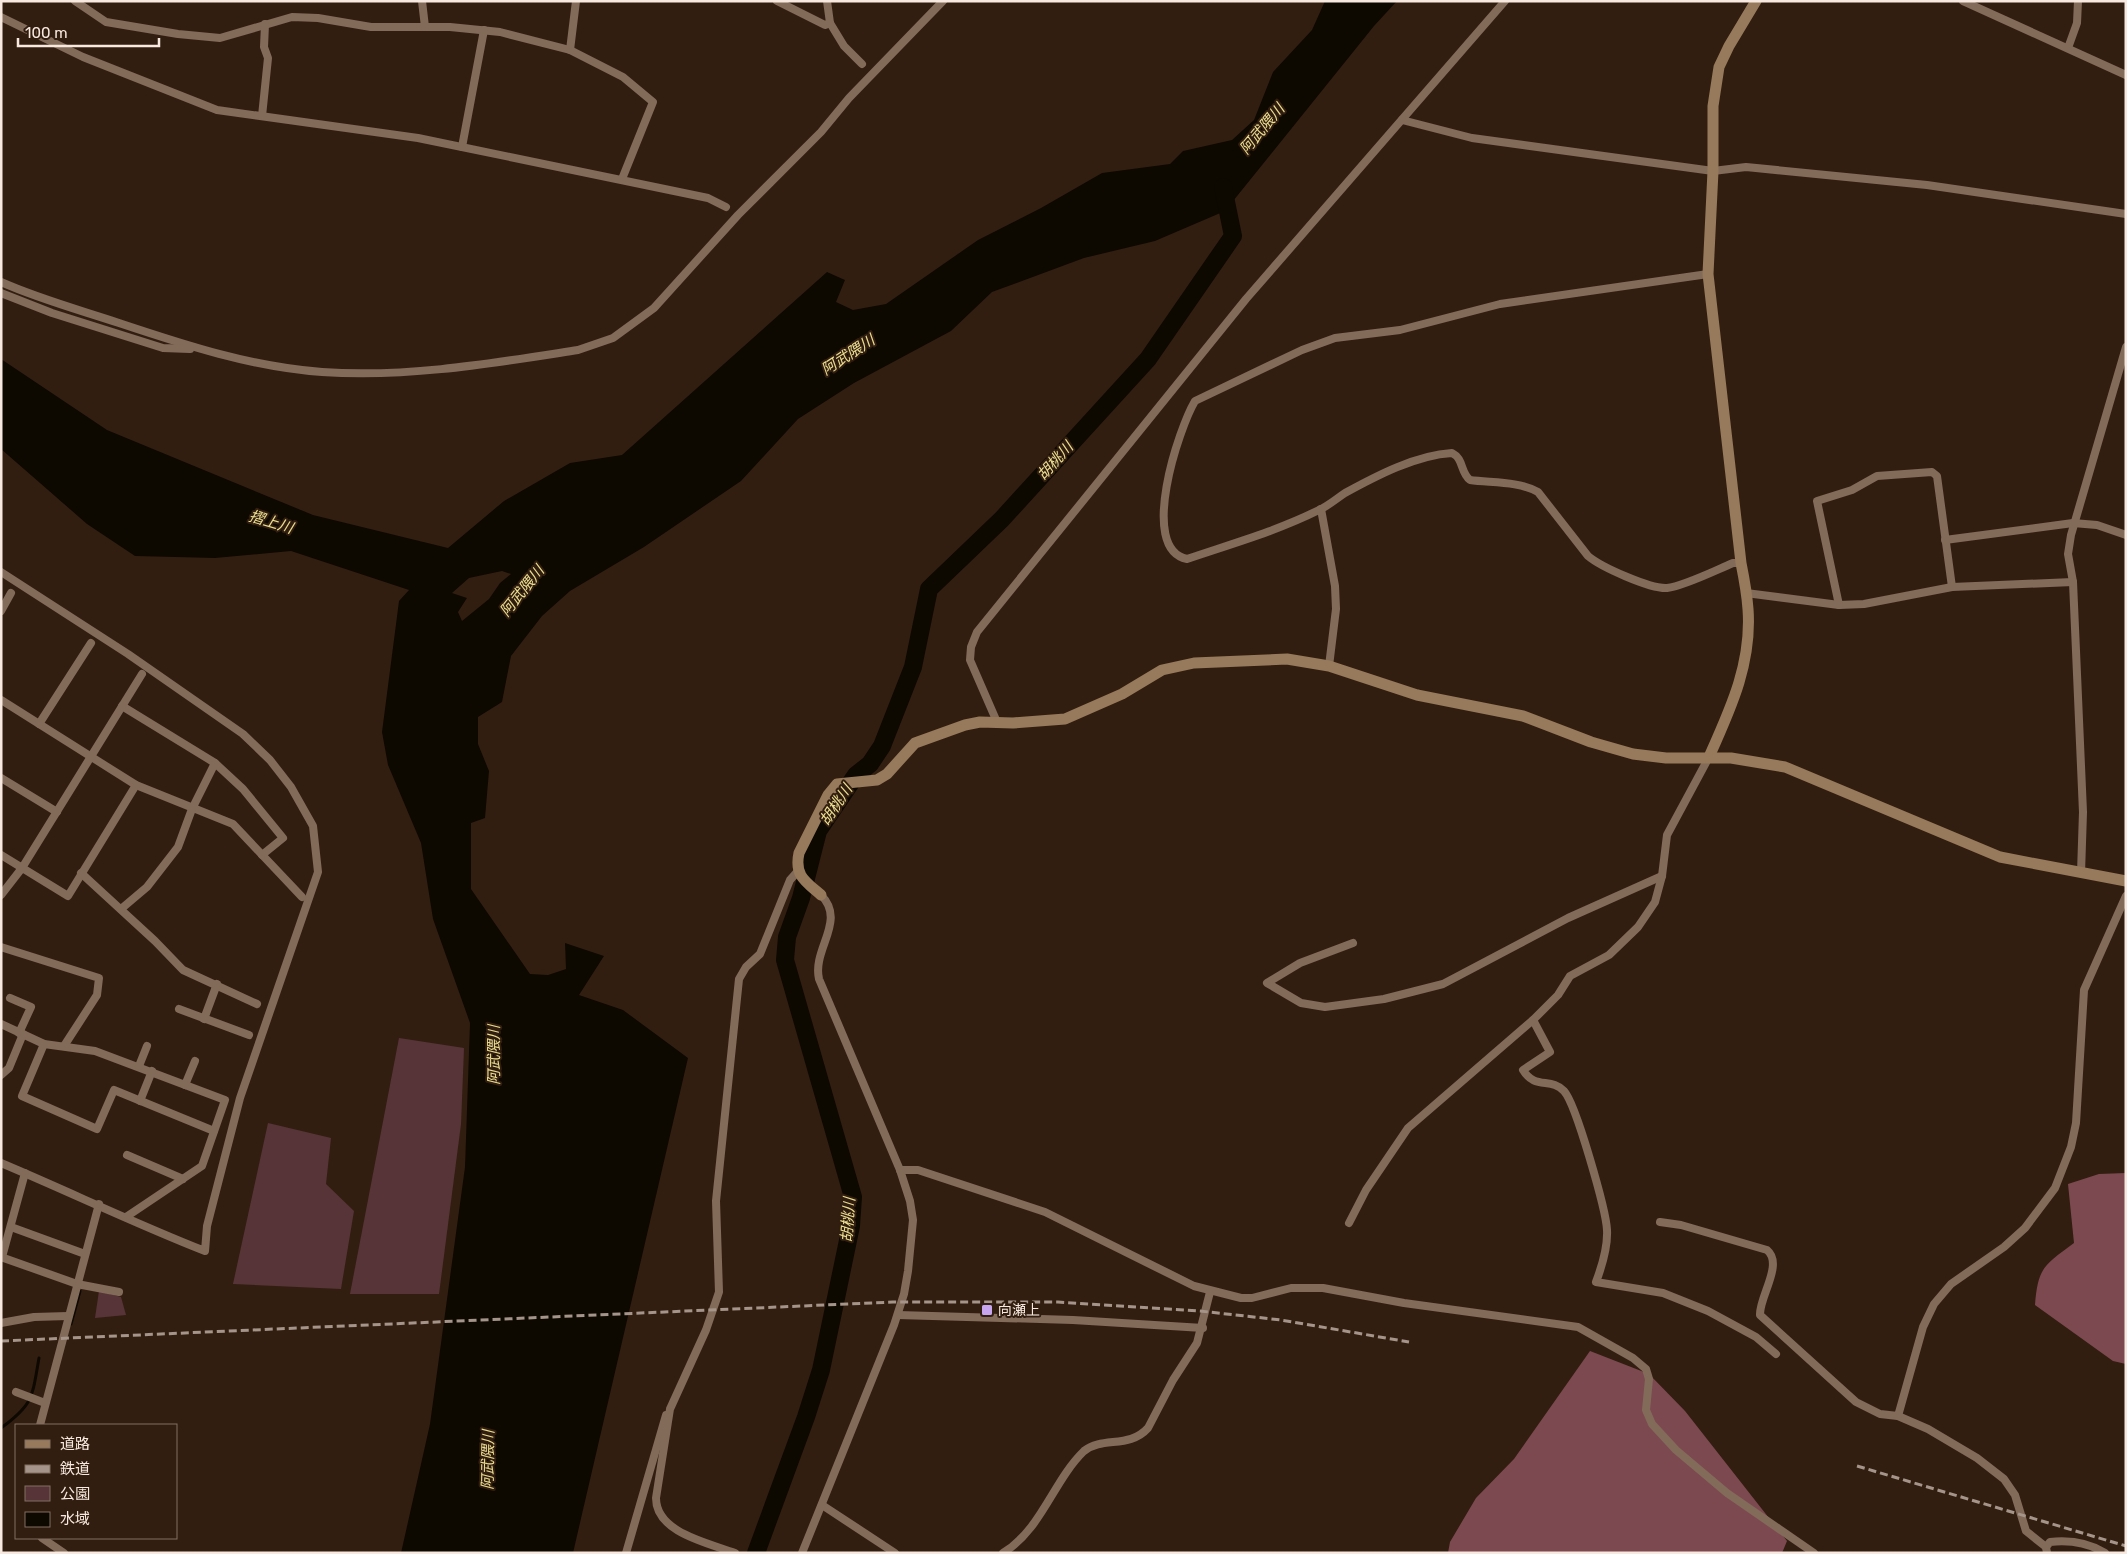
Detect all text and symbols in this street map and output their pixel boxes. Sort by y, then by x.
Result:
scale bar [18,15,159,47]
text: 100 m [25,24,67,42]
water label: 阿武隈川 [1236,99,1289,158]
water label: 阿武隈川 [818,330,880,379]
water label: 胡桃川 [1033,437,1078,484]
water label: 摺上川 [247,507,297,538]
water label: 阿武隈川 [496,560,549,620]
water label: 胡桃川 [816,780,857,829]
water label: 阿武隈川 [485,1023,503,1085]
water label: 胡桃川 [837,1195,859,1243]
place label: 向瀬上 [998,1302,1040,1319]
marker: 向瀬上 [980,1303,994,1317]
legend [15,1424,178,1539]
water label: 阿武隈川 [478,1428,498,1490]
text: 道路 [60,1435,90,1453]
text: 鉄道 [60,1460,90,1478]
text: 公園 [60,1485,90,1503]
text: 水域 [60,1510,90,1528]

